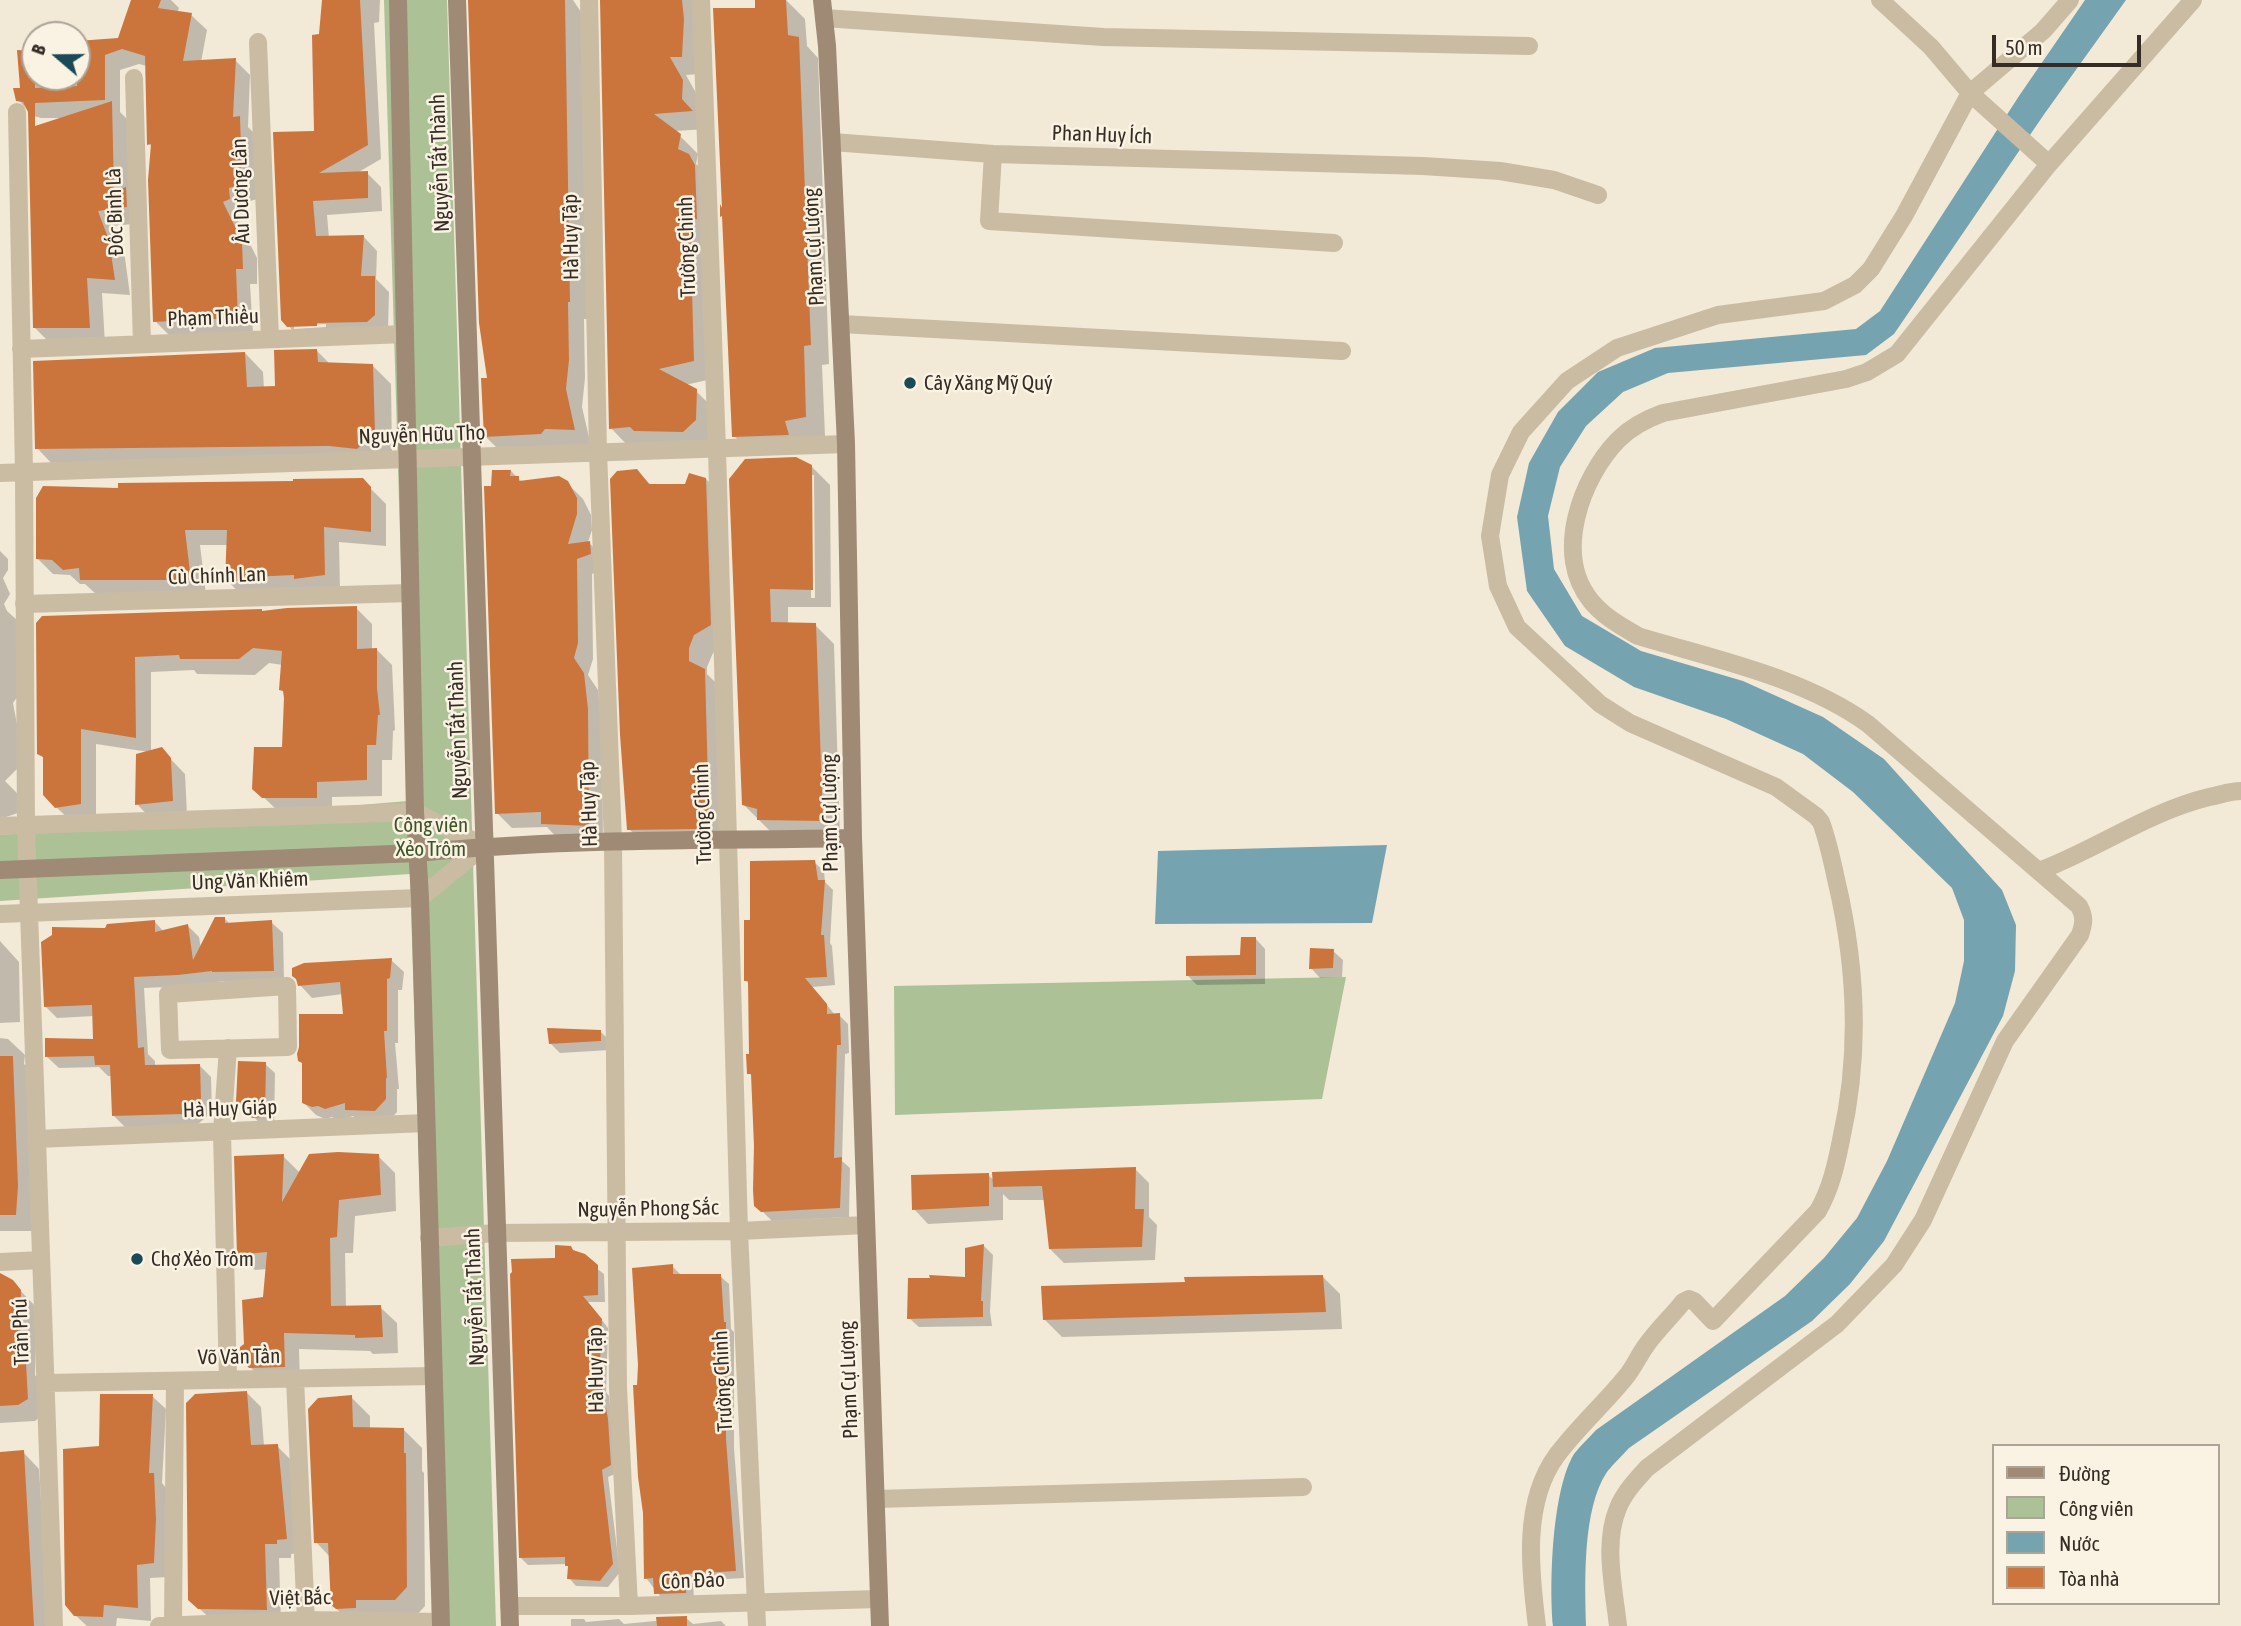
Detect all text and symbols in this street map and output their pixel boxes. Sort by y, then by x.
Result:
north arrow [21,21,91,91]
scale bar [1996,21,2145,65]
text: 50 m [2005,35,2043,59]
text: B [26,42,50,58]
street label: Nguyễn Tất Thành [425,94,455,232]
street label: Phan Huy Ích [1051,121,1153,149]
street label: Âu Dương Lân [227,138,255,244]
street label: Đốc Binh Là [101,167,129,257]
street label: Phạm Cự Lượng [798,187,830,307]
street label: Hà Huy Tập [558,194,584,280]
street label: Trường Chinh [673,196,701,298]
street label: Phạm Thiều [167,304,259,332]
place label: Cây Xăng Mỹ Quý [924,370,1053,396]
marker: Cây Xăng Mỹ Quý [902,375,918,391]
street label: Nguyễn Hữu Thọ [358,420,486,450]
street label: Cù Chính Lan [167,562,267,590]
street label: Nguyễn Tất Thành [443,661,473,799]
street label: Phạm Cự Lượng [816,754,844,872]
street label: Hà Huy Tập [575,760,603,848]
street label: Trường Chinh [689,763,717,865]
park label: Công viên Xẻo Trôm [394,812,468,862]
street label: Ung Văn Khiêm [191,866,309,896]
street label: Hà Huy Giáp [182,1095,278,1123]
street label: Nguyễn Phong Sắc [577,1195,719,1223]
street label: Nguyễn Tất Thành [460,1228,490,1366]
place label: Chợ Xẻo Trôm [151,1246,254,1272]
marker: Chợ Xẻo Trôm [129,1251,145,1267]
street label: Trần Phú [7,1298,35,1366]
street label: Phạm Cự Lượng [834,1321,864,1439]
street label: Hà Huy Tập [583,1327,609,1413]
street label: Trường Chinh [708,1330,738,1432]
street label: Võ Văn Tần [197,1344,281,1370]
legend [1993,1444,2220,1605]
text: Đường [2059,1461,2110,1485]
text: Công viên [2059,1496,2134,1520]
text: Nước [2059,1531,2099,1555]
text: Tòa nhà [2059,1566,2120,1590]
street label: Côn Đảo [661,1567,725,1595]
street label: Việt Bắc [269,1585,331,1611]

